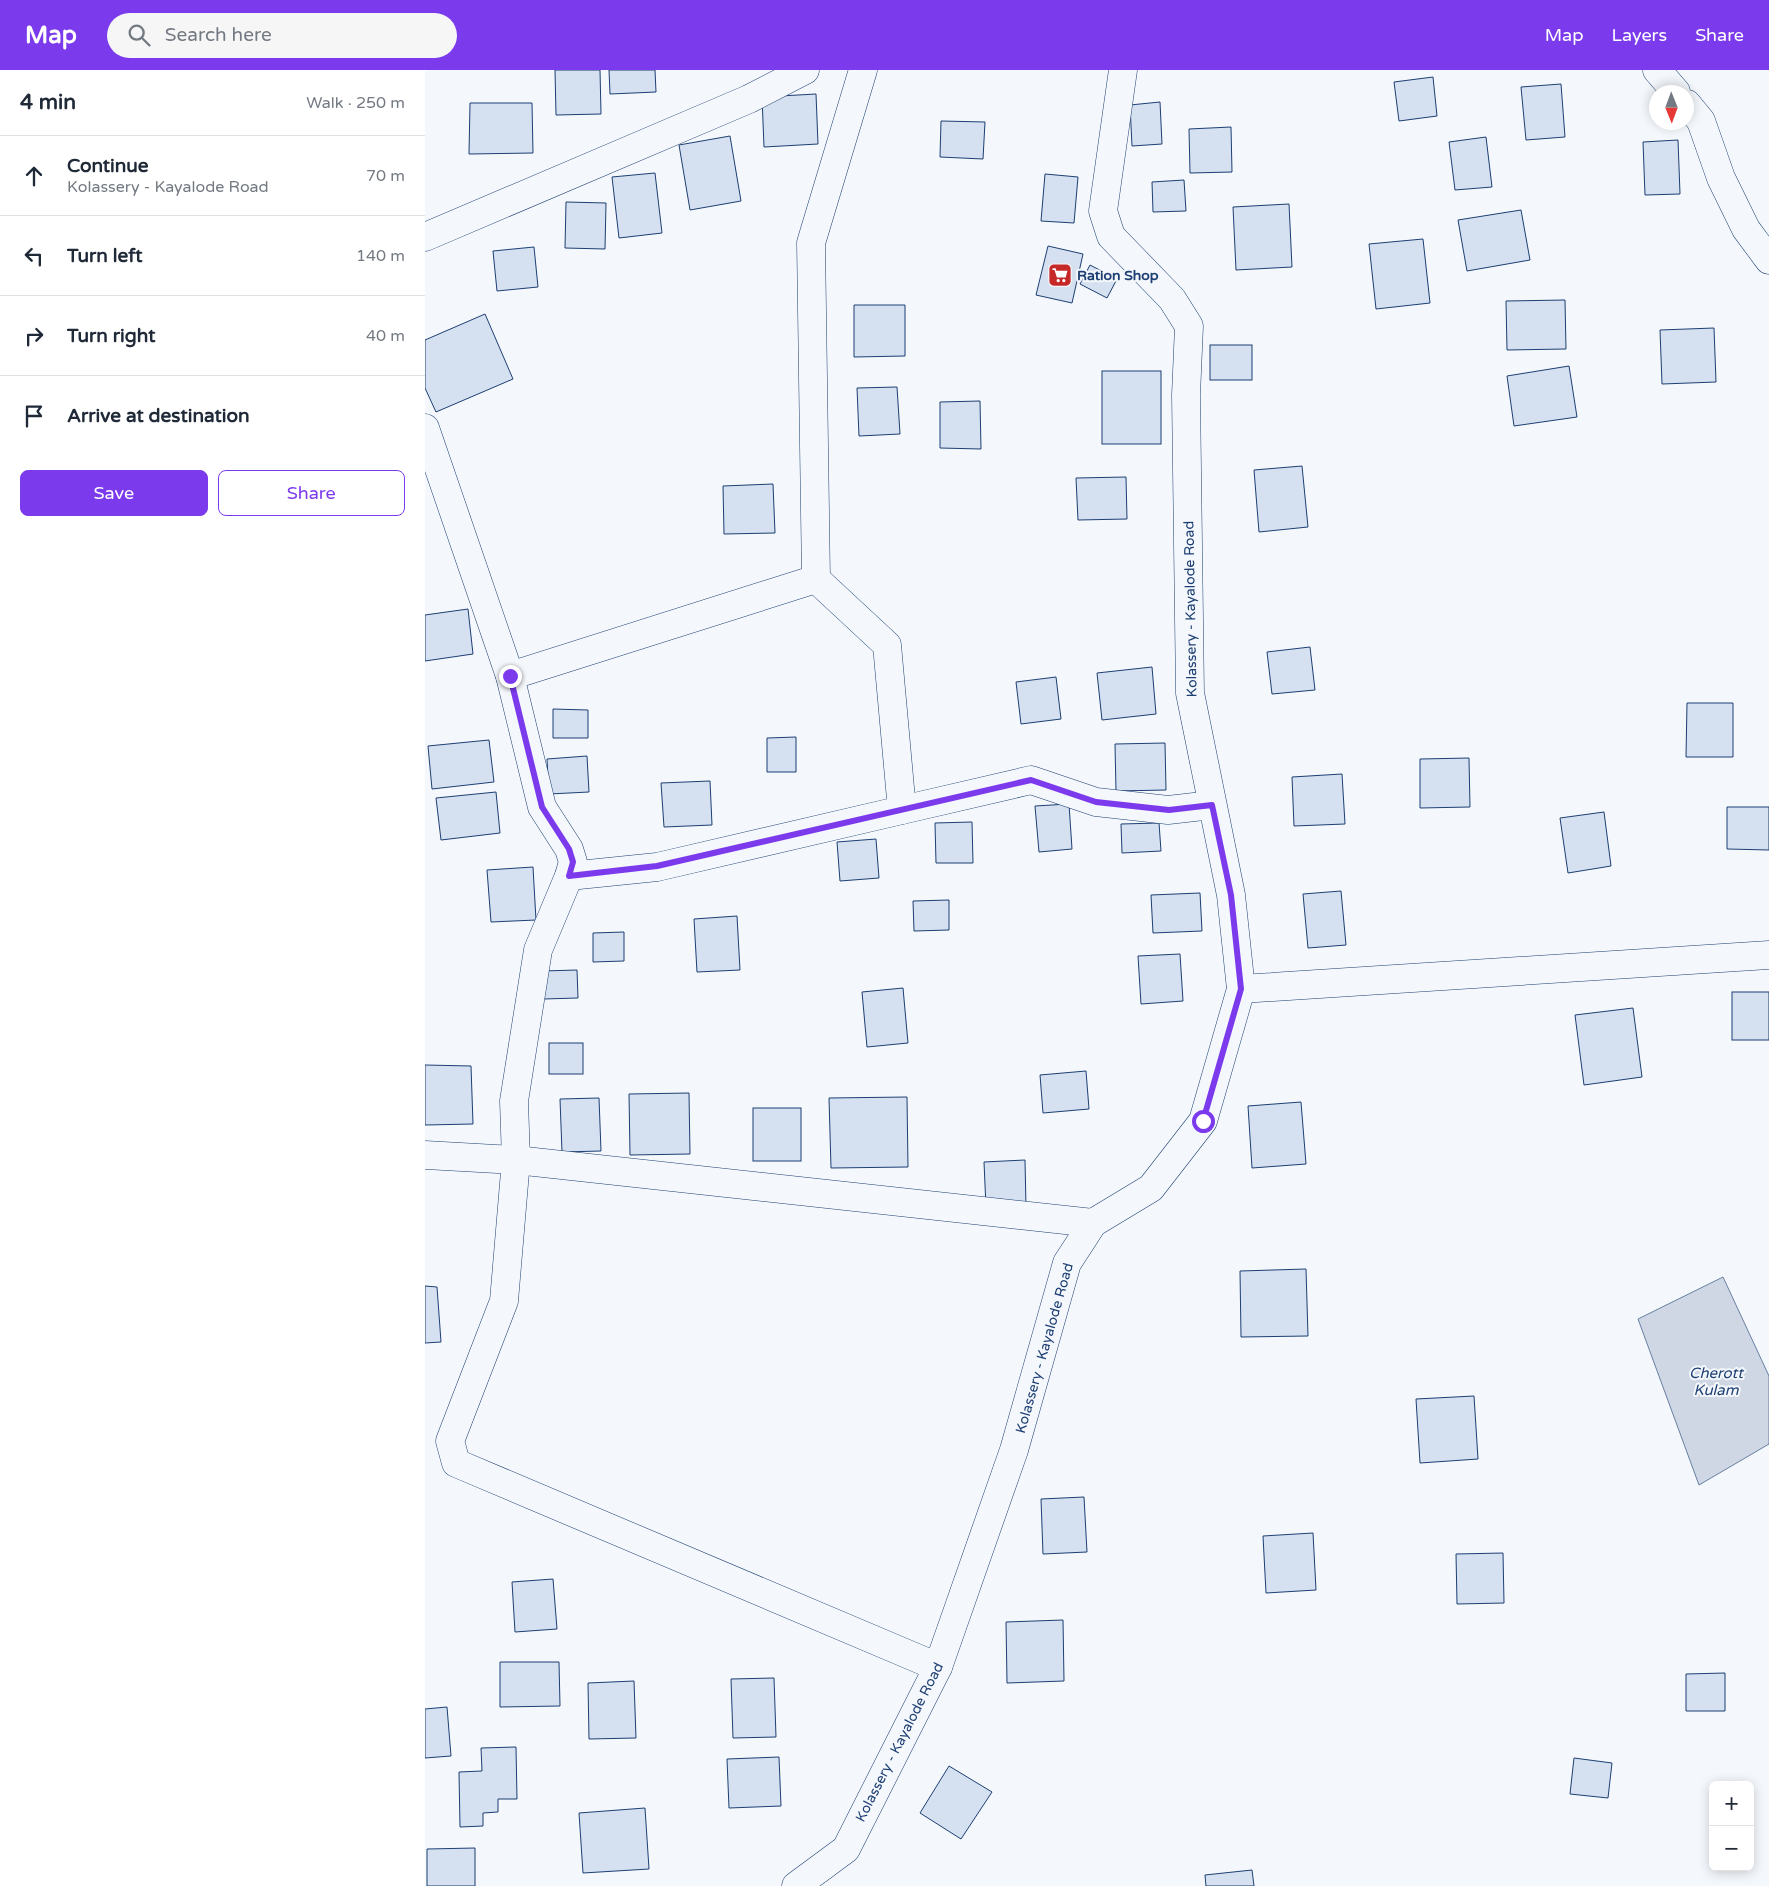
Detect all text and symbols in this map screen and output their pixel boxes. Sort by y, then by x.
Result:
search box [107,13,457,58]
text: Map [25,21,77,50]
icon: search [125,21,153,49]
text: Search here [165,24,272,46]
text: Map [1545,24,1584,46]
text: Layers [1612,24,1667,46]
text: Share [1695,24,1744,46]
north arrow [1649,85,1694,130]
text: 4 min [20,90,76,115]
text: Walk · 250 m [306,93,405,113]
text: Continue [67,155,149,177]
icon: ahead [20,162,48,190]
text: 70 m [366,166,405,186]
text: Kolassery - Kayalode Road [67,177,269,197]
icon: left [20,242,48,270]
text: Turn left [67,245,143,267]
text: 140 m [356,246,405,266]
supermarket icon: Ration Shop [1047,262,1073,288]
place label: Ration Shop [1077,267,1159,284]
icon: right [20,322,48,350]
text: Turn right [67,325,155,347]
text: 40 m [366,326,405,346]
icon: arrive [20,402,48,430]
text: Arrive at destination [67,405,250,427]
button: Save [20,470,208,516]
button: Share [218,470,405,516]
street label: Kolassery - Kayalode Road [1180,521,1201,697]
route end [499,665,522,688]
route start [1192,1110,1215,1133]
street label: Kolassery - Kayalode Road [1012,1261,1077,1435]
water label: Cherott Kulam [1689,1364,1745,1399]
street label: Kolassery - Kayalode Road [852,1660,947,1825]
map controls [1709,1781,1754,1871]
button: + [1709,1781,1754,1826]
button: − [1709,1826,1754,1871]

